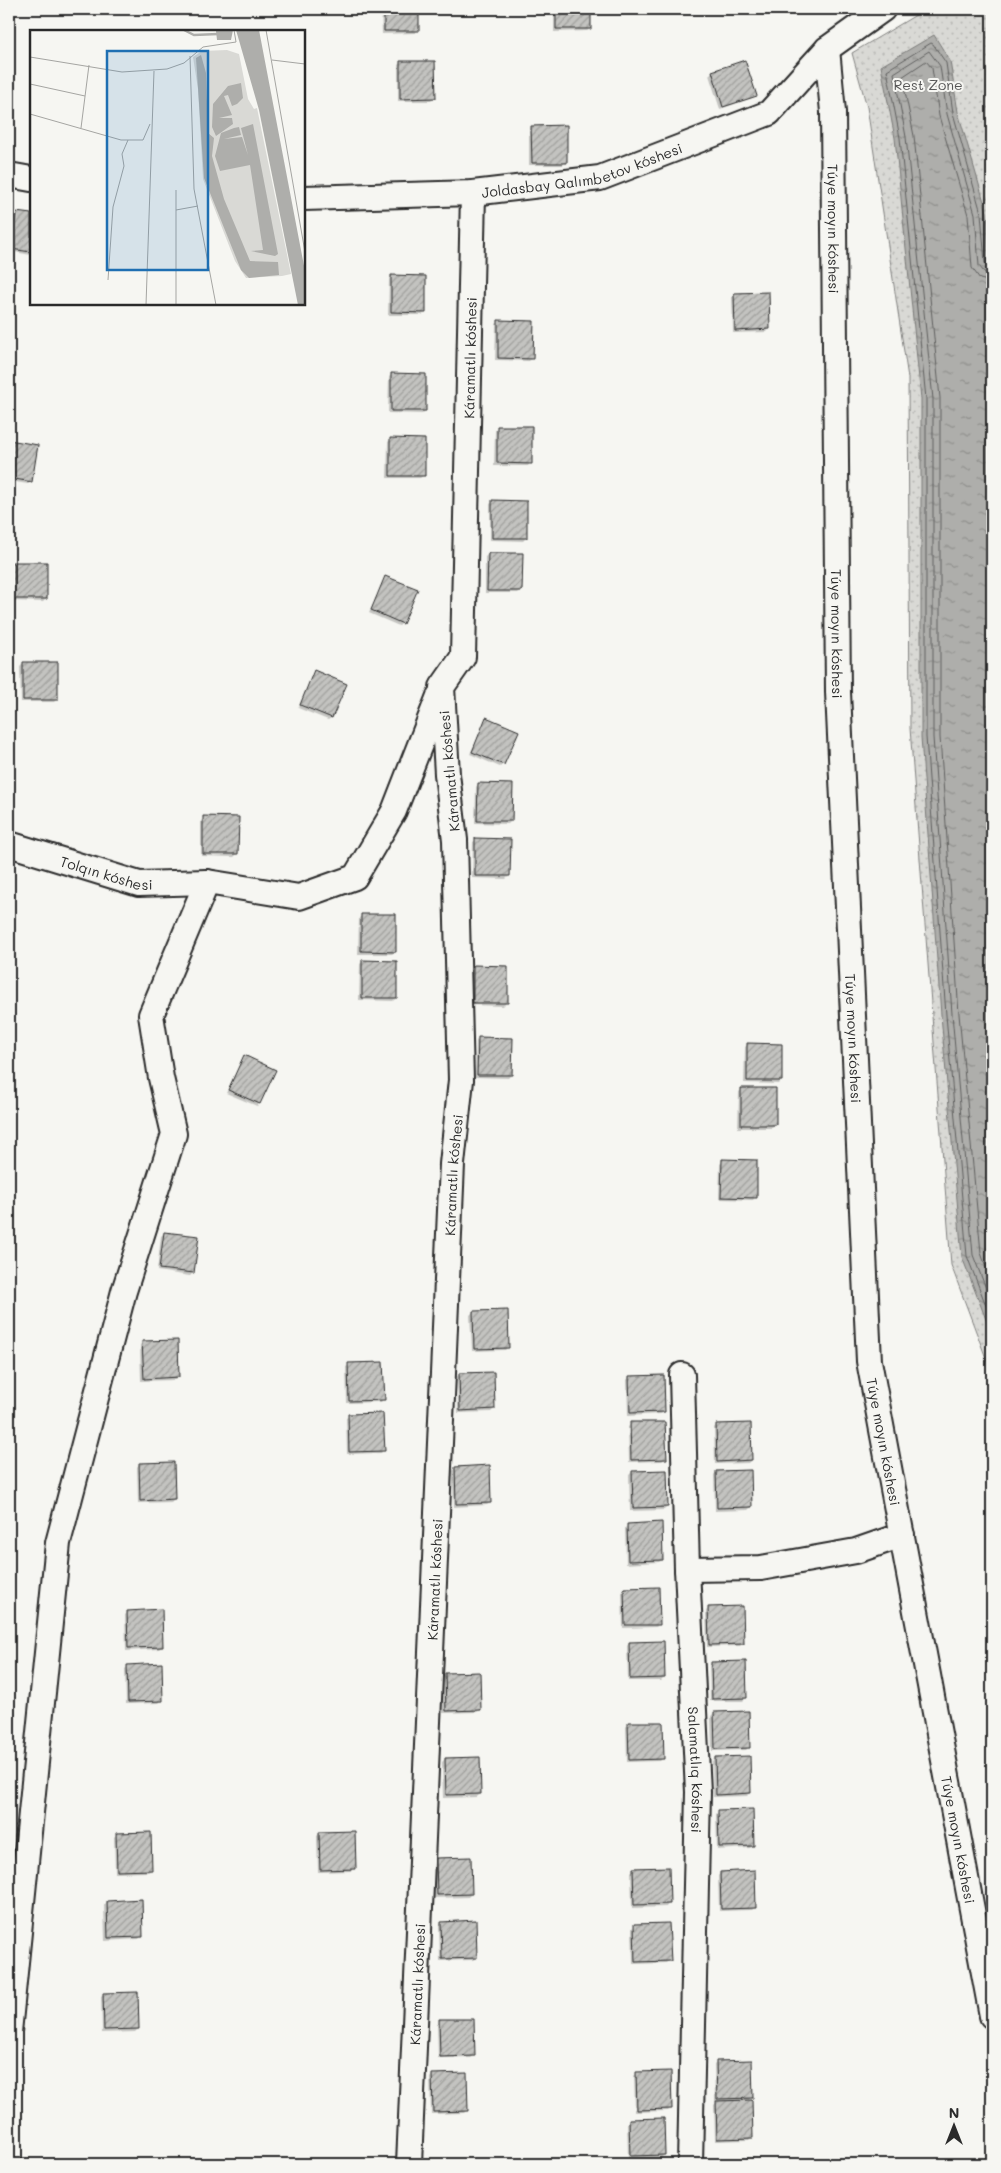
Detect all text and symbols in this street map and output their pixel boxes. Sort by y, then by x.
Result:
inset map [30,30,305,305]
park label: Rest Zone [893,75,963,94]
street label: Joldasbay Qalımbetov kóshesi [481,138,685,201]
street label: Túye moyın kóshesi [824,164,844,294]
street label: Káramatlı kóshesi [459,297,480,419]
street label: Túye moyın kóshesi [827,569,848,699]
street label: Káramatlı kóshesi [434,710,464,832]
street label: Tolqın kóshesi [58,851,153,894]
street label: Túye moyın kóshesi [842,973,867,1104]
street label: Káramatlı kóshesi [439,1113,467,1236]
street label: Túye moyın kóshesi [863,1376,905,1507]
street label: Káramatlı kóshesi [422,1518,446,1641]
street label: Salamatlıq kóshesi [684,1706,708,1833]
street label: Túye moyın kóshesi [938,1774,980,1905]
street label: Káramatlı kóshesi [405,1923,429,2045]
north arrow [928,2100,978,2150]
text: N [949,2103,959,2122]

